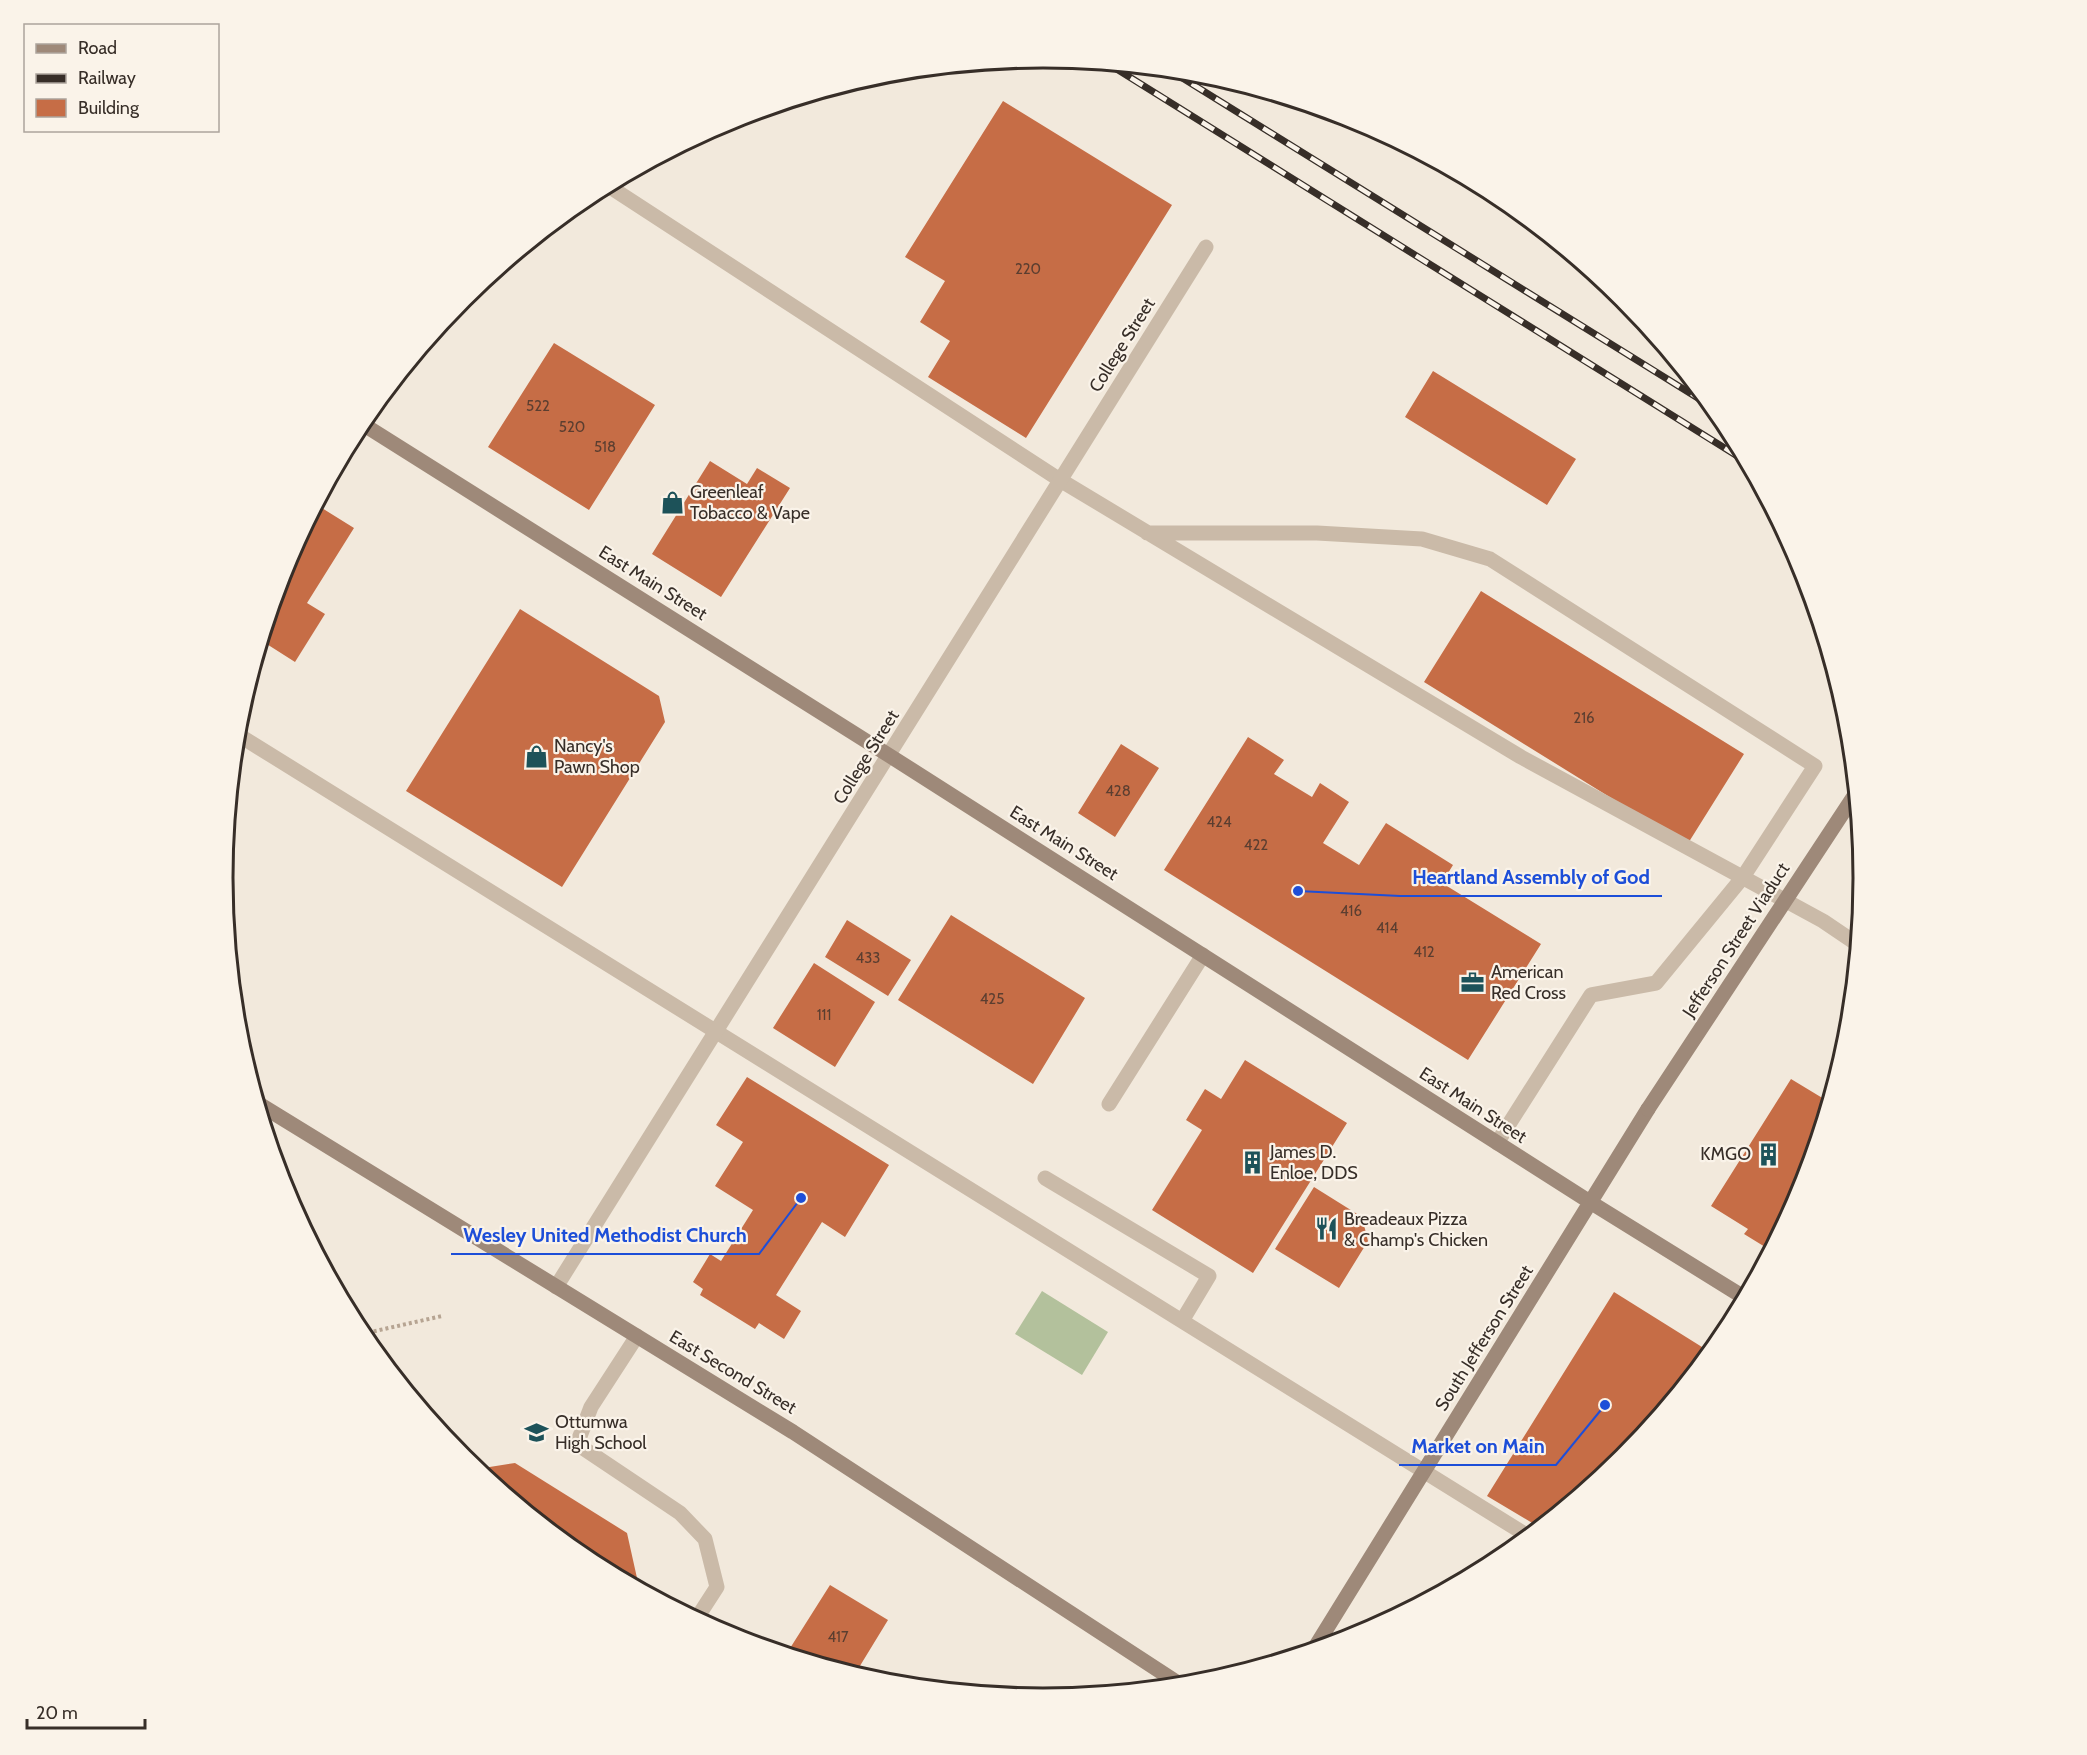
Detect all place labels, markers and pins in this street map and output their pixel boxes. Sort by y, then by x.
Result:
place label: Greenleaf Tobacco & Vape [690,481,810,524]
shop icon: Greenleaf Tobacco & Vape [659,489,685,515]
place label: Nancy's Pawn Shop [554,735,640,778]
shop icon: Nancy's Pawn Shop [523,743,549,769]
callout: Heartland Assembly of God [1400,858,1662,896]
place label: American Red Cross [1491,961,1566,1004]
office icon: American Red Cross [1460,969,1486,995]
place label: James D. Enloe, DDS [1269,1141,1358,1184]
building icon: KMGO [1756,1141,1782,1167]
place label: KMGO [1700,1143,1751,1165]
building icon: James D. Enloe, DDS [1239,1149,1265,1175]
place label: Breadeaux Pizza & Champ's Chicken [1344,1208,1488,1251]
callout: Wesley United Methodist Church [451,1216,759,1254]
restaurant icon: Breadeaux Pizza & Champ's Chicken [1313,1216,1339,1242]
place label: Ottumwa High School [555,1411,647,1454]
school or university icon: Ottumwa High School [524,1419,550,1445]
callout: Market on Main [1399,1427,1556,1465]

